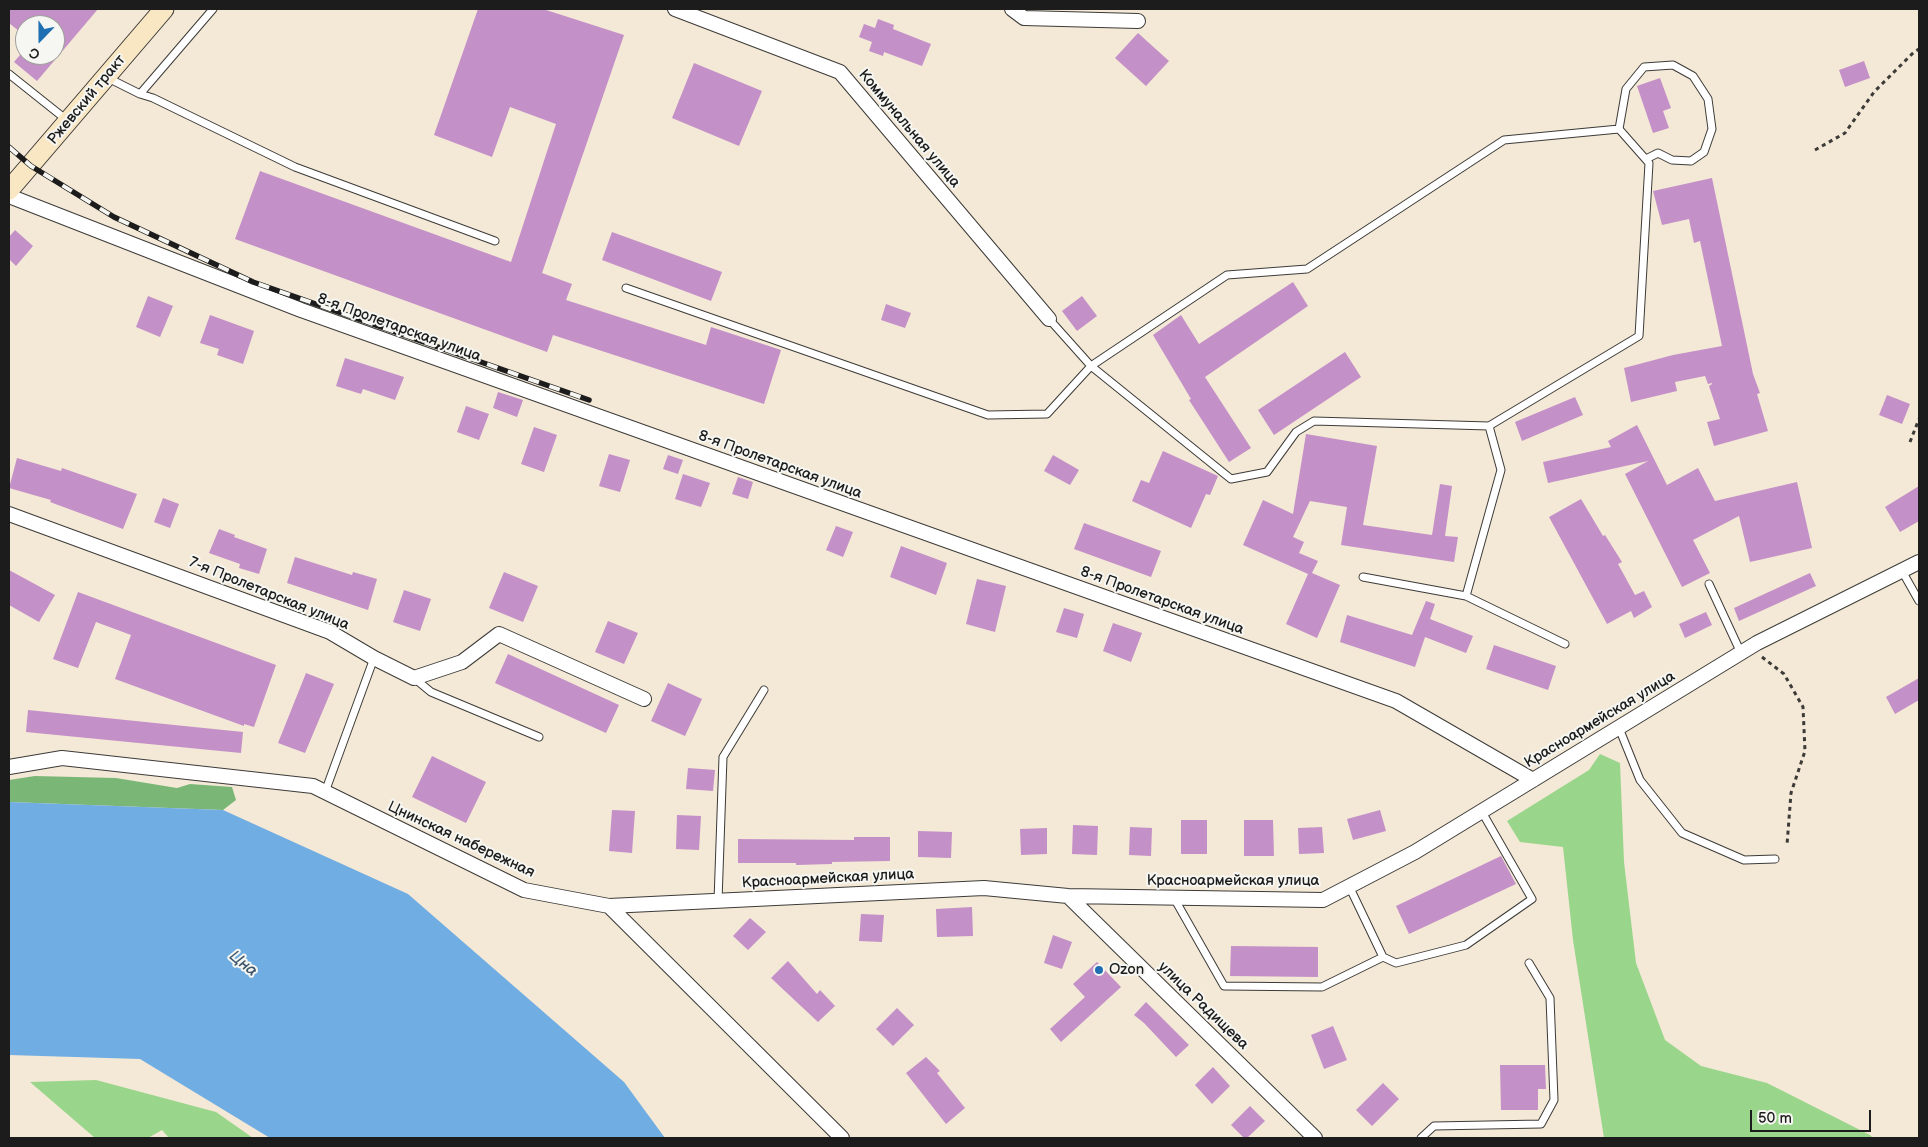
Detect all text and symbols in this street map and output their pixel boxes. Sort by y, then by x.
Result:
north arrow [15,15,65,65]
text: С [27,44,42,63]
street label: Ржевский тракт [44,51,130,149]
street label: Коммунальная улица [854,66,964,192]
street label: 8-я Пролетарская улица [315,290,483,366]
street label: 8-я Пролетарская улица [696,427,864,503]
street label: 7-я Пролетарская улица [186,554,352,634]
street label: 8-я Пролетарская улица [1078,563,1246,639]
street label: Красноармейская улица [1521,668,1679,772]
street label: Цнинская набережная [385,798,537,882]
street label: Красноармейская улица [741,865,915,893]
street label: Красноармейская улица [1147,872,1319,890]
water label: Цна [225,947,261,981]
street label: улица Радищева [1154,958,1252,1054]
place label: Ozon [1109,961,1144,979]
marker: Ozon [1093,964,1105,976]
scale bar [1753,1100,1874,1132]
text: 50 m [1758,1109,1792,1128]

